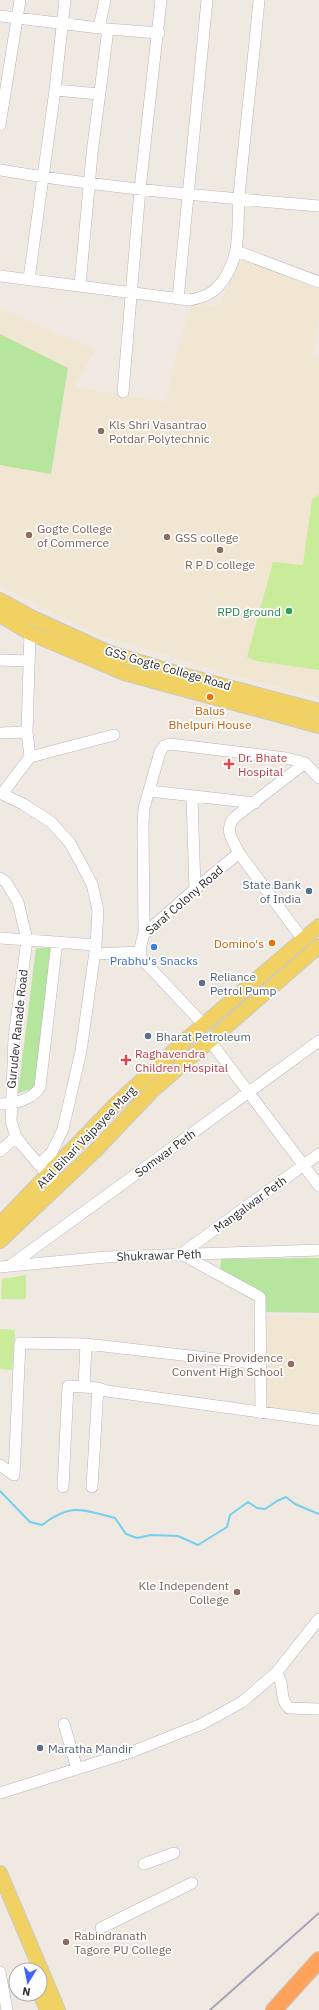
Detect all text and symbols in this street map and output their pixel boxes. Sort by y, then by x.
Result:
place label: Kls Shri Vasantrao Potdar Polytechnic [109,417,210,446]
marker: Kls Shri Vasantrao Potdar Polytechnic [96,426,106,436]
place label: Gogte College of Commerce [37,521,112,550]
marker: Gogte College of Commerce [24,530,34,540]
place label: GSS college [175,530,239,545]
marker: GSS college [162,532,172,542]
marker: R P D college [215,545,225,555]
place label: R P D college [185,557,255,572]
place label: RPD ground [217,604,281,619]
marker: RPD ground [284,606,294,616]
street label: GSS Gogte College Road [103,643,233,693]
marker: Balus Bhelpuri House [205,692,215,702]
place label: Balus Bhelpuri House [169,703,252,732]
place label: Dr. Bhate Hospital [238,750,288,779]
marker: Dr. Bhate Hospital [223,758,235,770]
street label: Saraf Colony Road [142,862,226,938]
place label: State Bank of India [242,877,302,906]
marker: State Bank of India [304,886,314,896]
place label: Domino's [214,936,264,951]
marker: Domino's [267,938,277,948]
marker: Prabhu's Snacks [149,942,159,952]
place label: Prabhu's Snacks [110,953,198,968]
street label: Gurudev Ranade Road [3,969,31,1089]
place label: Reliance Petrol Pump [210,969,277,998]
marker: Reliance Petrol Pump [197,978,207,988]
place label: Bharat Petroleum [156,1029,251,1044]
marker: Bharat Petroleum [143,1031,153,1041]
place label: Raghavendra Children Hospital [135,1046,228,1075]
marker: Raghavendra Children Hospital [120,1054,132,1066]
street label: Atal Bihari Vajpayee Marg [33,1082,139,1191]
street label: Somwar Peth [132,1126,198,1180]
street label: Mangalwar Peth [211,1173,289,1235]
street label: Shukrawar Peth [116,1246,202,1264]
place label: Divine Providence Convent High School [172,1350,283,1379]
marker: Divine Providence Convent High School [286,1359,296,1369]
place label: Kle Independent College [139,1578,229,1607]
marker: Kle Independent College [232,1587,242,1597]
place label: Maratha Mandir [48,1741,133,1756]
marker: Maratha Mandir [35,1743,45,1753]
place label: Rabindranath Tagore PU College [74,1928,172,1957]
marker: Rabindranath Tagore PU College [61,1937,71,1947]
north arrow [8,1962,48,2002]
text: N [21,1984,31,1999]

